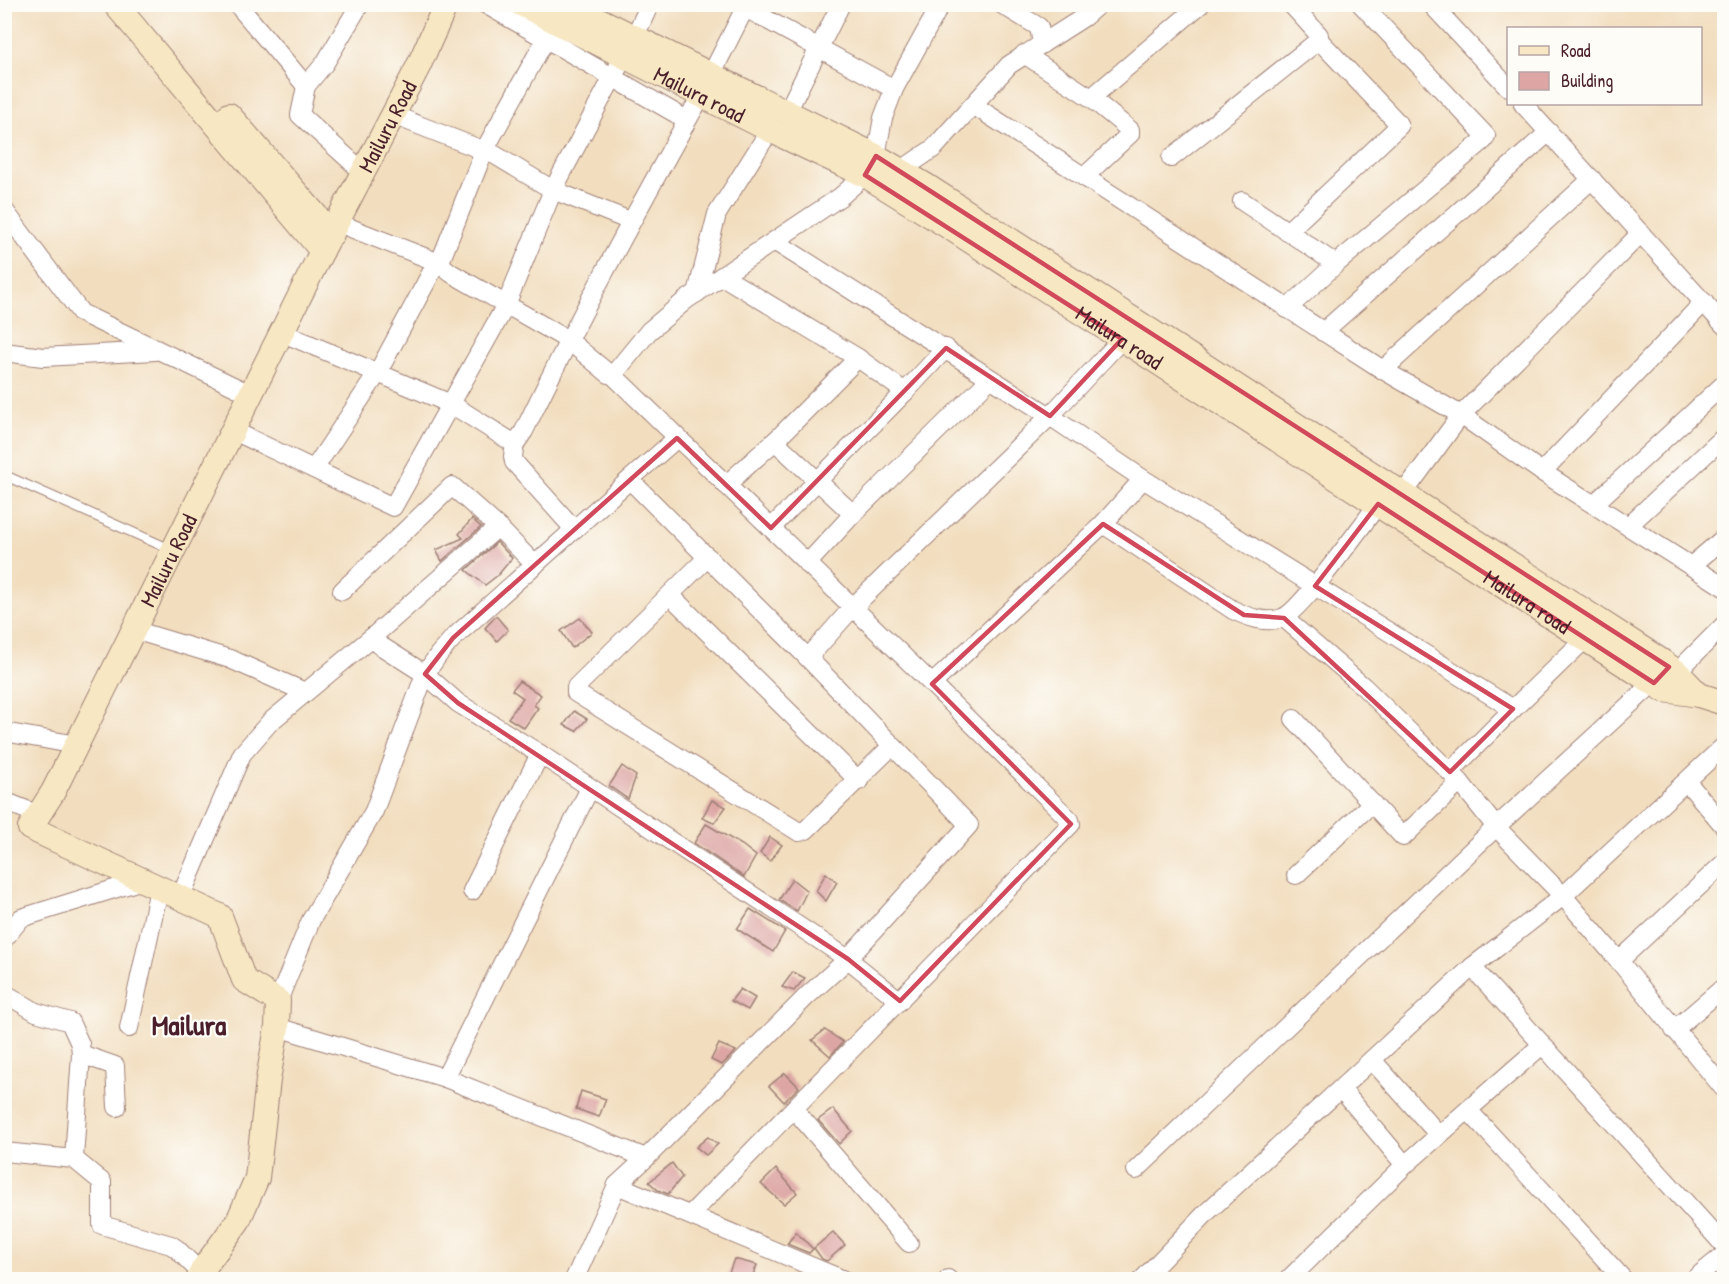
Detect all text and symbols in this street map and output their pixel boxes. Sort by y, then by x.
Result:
legend [1507,27,1702,105]
text: Road [1561,38,1591,63]
street label: Mailura road [649,59,750,130]
text: Building [1561,68,1613,93]
street label: Mailuru Road [351,75,424,178]
street label: Mailura road [1070,298,1169,377]
street label: Mailuru Road [133,509,204,612]
street label: Mailura road [1478,562,1577,641]
district label: Mailura [152,1006,226,1044]

